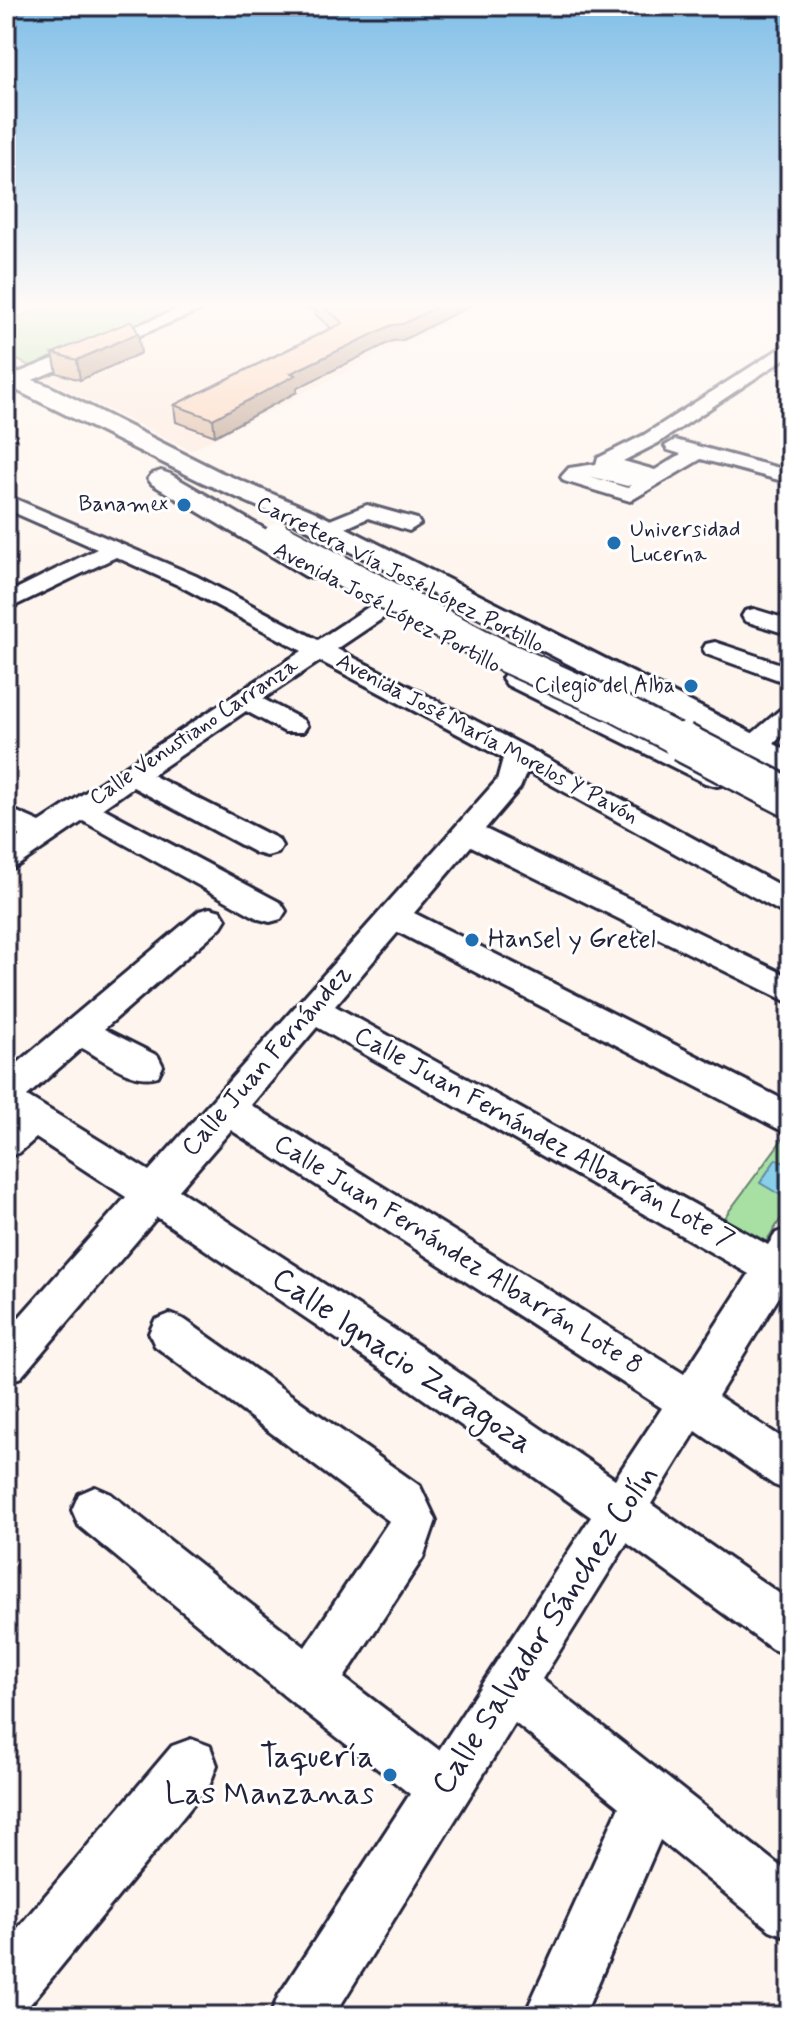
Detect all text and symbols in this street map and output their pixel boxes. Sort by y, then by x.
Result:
street label: Carretera Vía José López Portillo [251,490,549,660]
place label: Banamex [79,491,168,519]
marker: Banamex [175,496,193,514]
place label: Universidad Lucerna [630,516,740,569]
marker: Universidad Lucerna [605,534,623,552]
street label: Avenida José López Portillo [269,536,505,680]
street label: Avenida José María Morelos Y Pavón [331,647,643,831]
street label: Calle Venustiano Carranza [84,651,304,812]
place label: Cilegio del Alba [535,672,675,703]
marker: Cilegio del Alba [682,677,700,695]
place label: Hansel y Gretel [488,923,656,957]
marker: Hansel y Gretel [463,931,481,949]
street label: Calle Juan Fernández [174,958,360,1164]
street label: Calle Juan Fernández Albarrán Lote 7 [348,1019,740,1257]
street label: Calle Juan Fernández Albarrán Lote 8 [267,1127,649,1383]
street label: Calle Ignacio Zaragoza [262,1258,541,1466]
street label: Calle Salvador Sánchez Colín [422,1457,668,1803]
place label: Taquería Las Manzanas [165,1736,374,1815]
marker: Taquería Las Manzanas [381,1766,399,1784]

